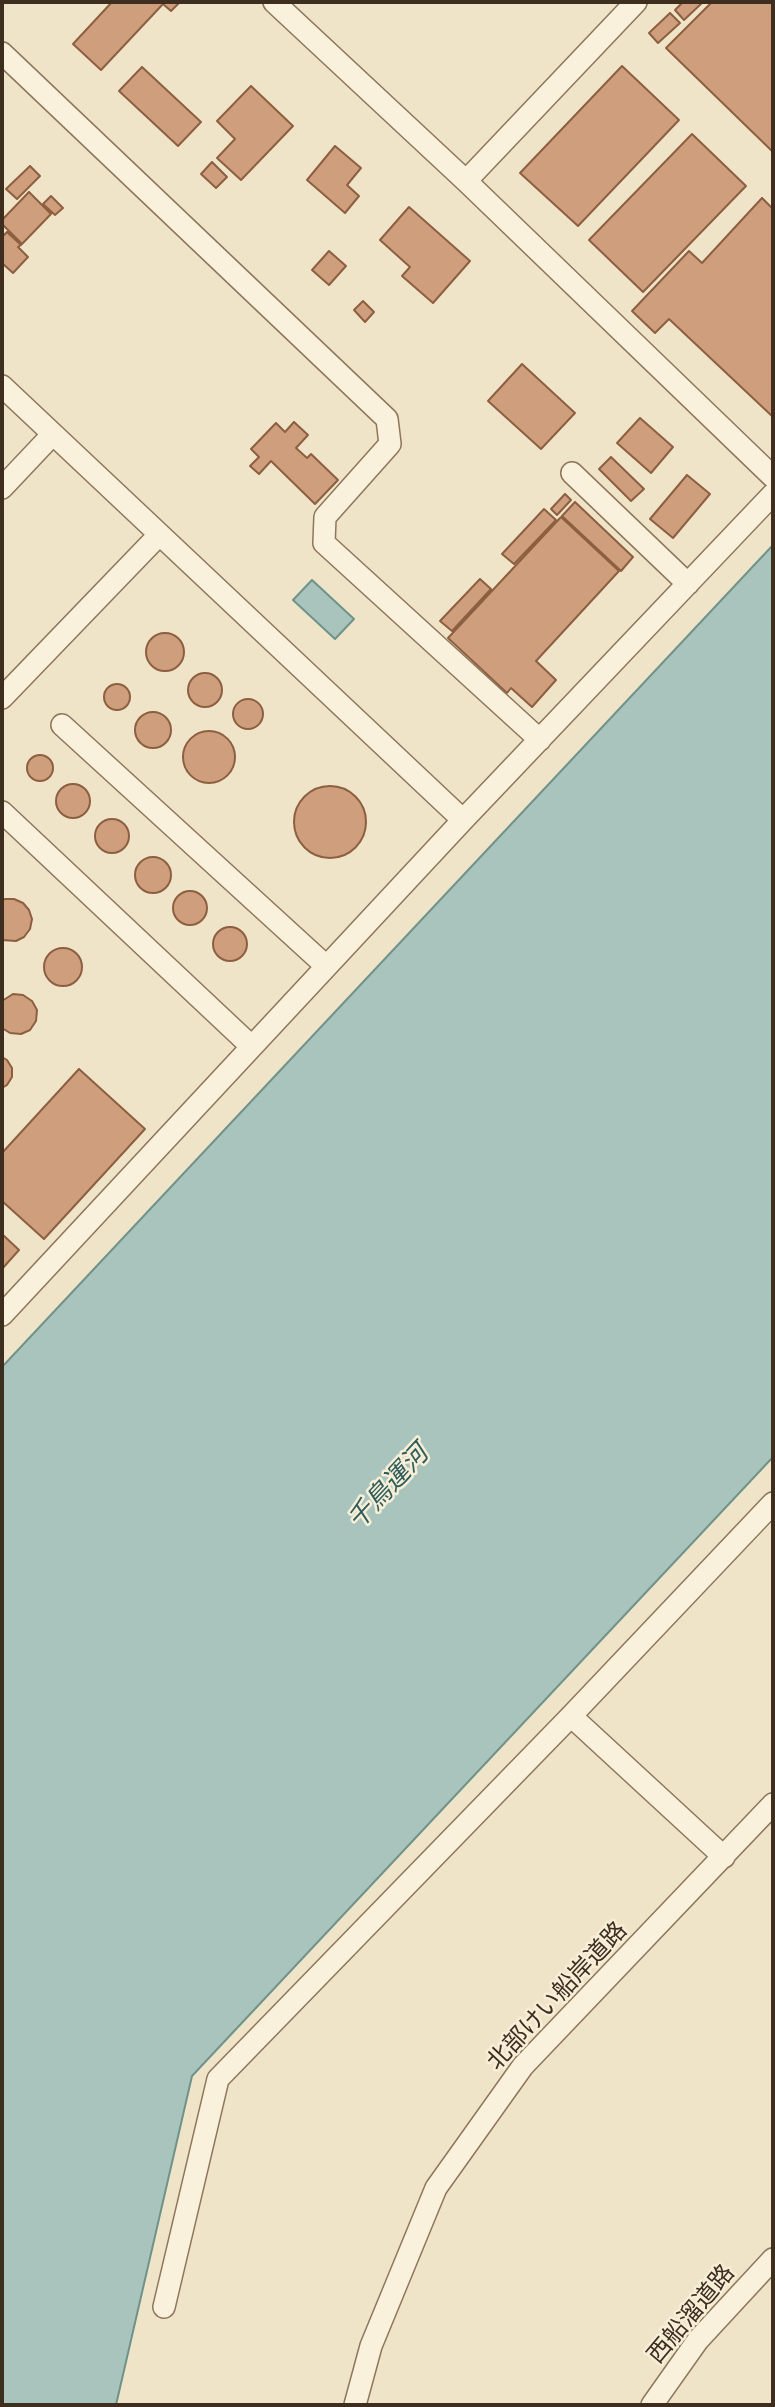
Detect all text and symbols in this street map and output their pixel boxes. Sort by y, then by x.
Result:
water label: 千鳥運河 [341,1438,435,1536]
street label: 北部けい船岸道路 [481,1916,633,2076]
street label: 西船溜道路 [641,2259,741,2369]

